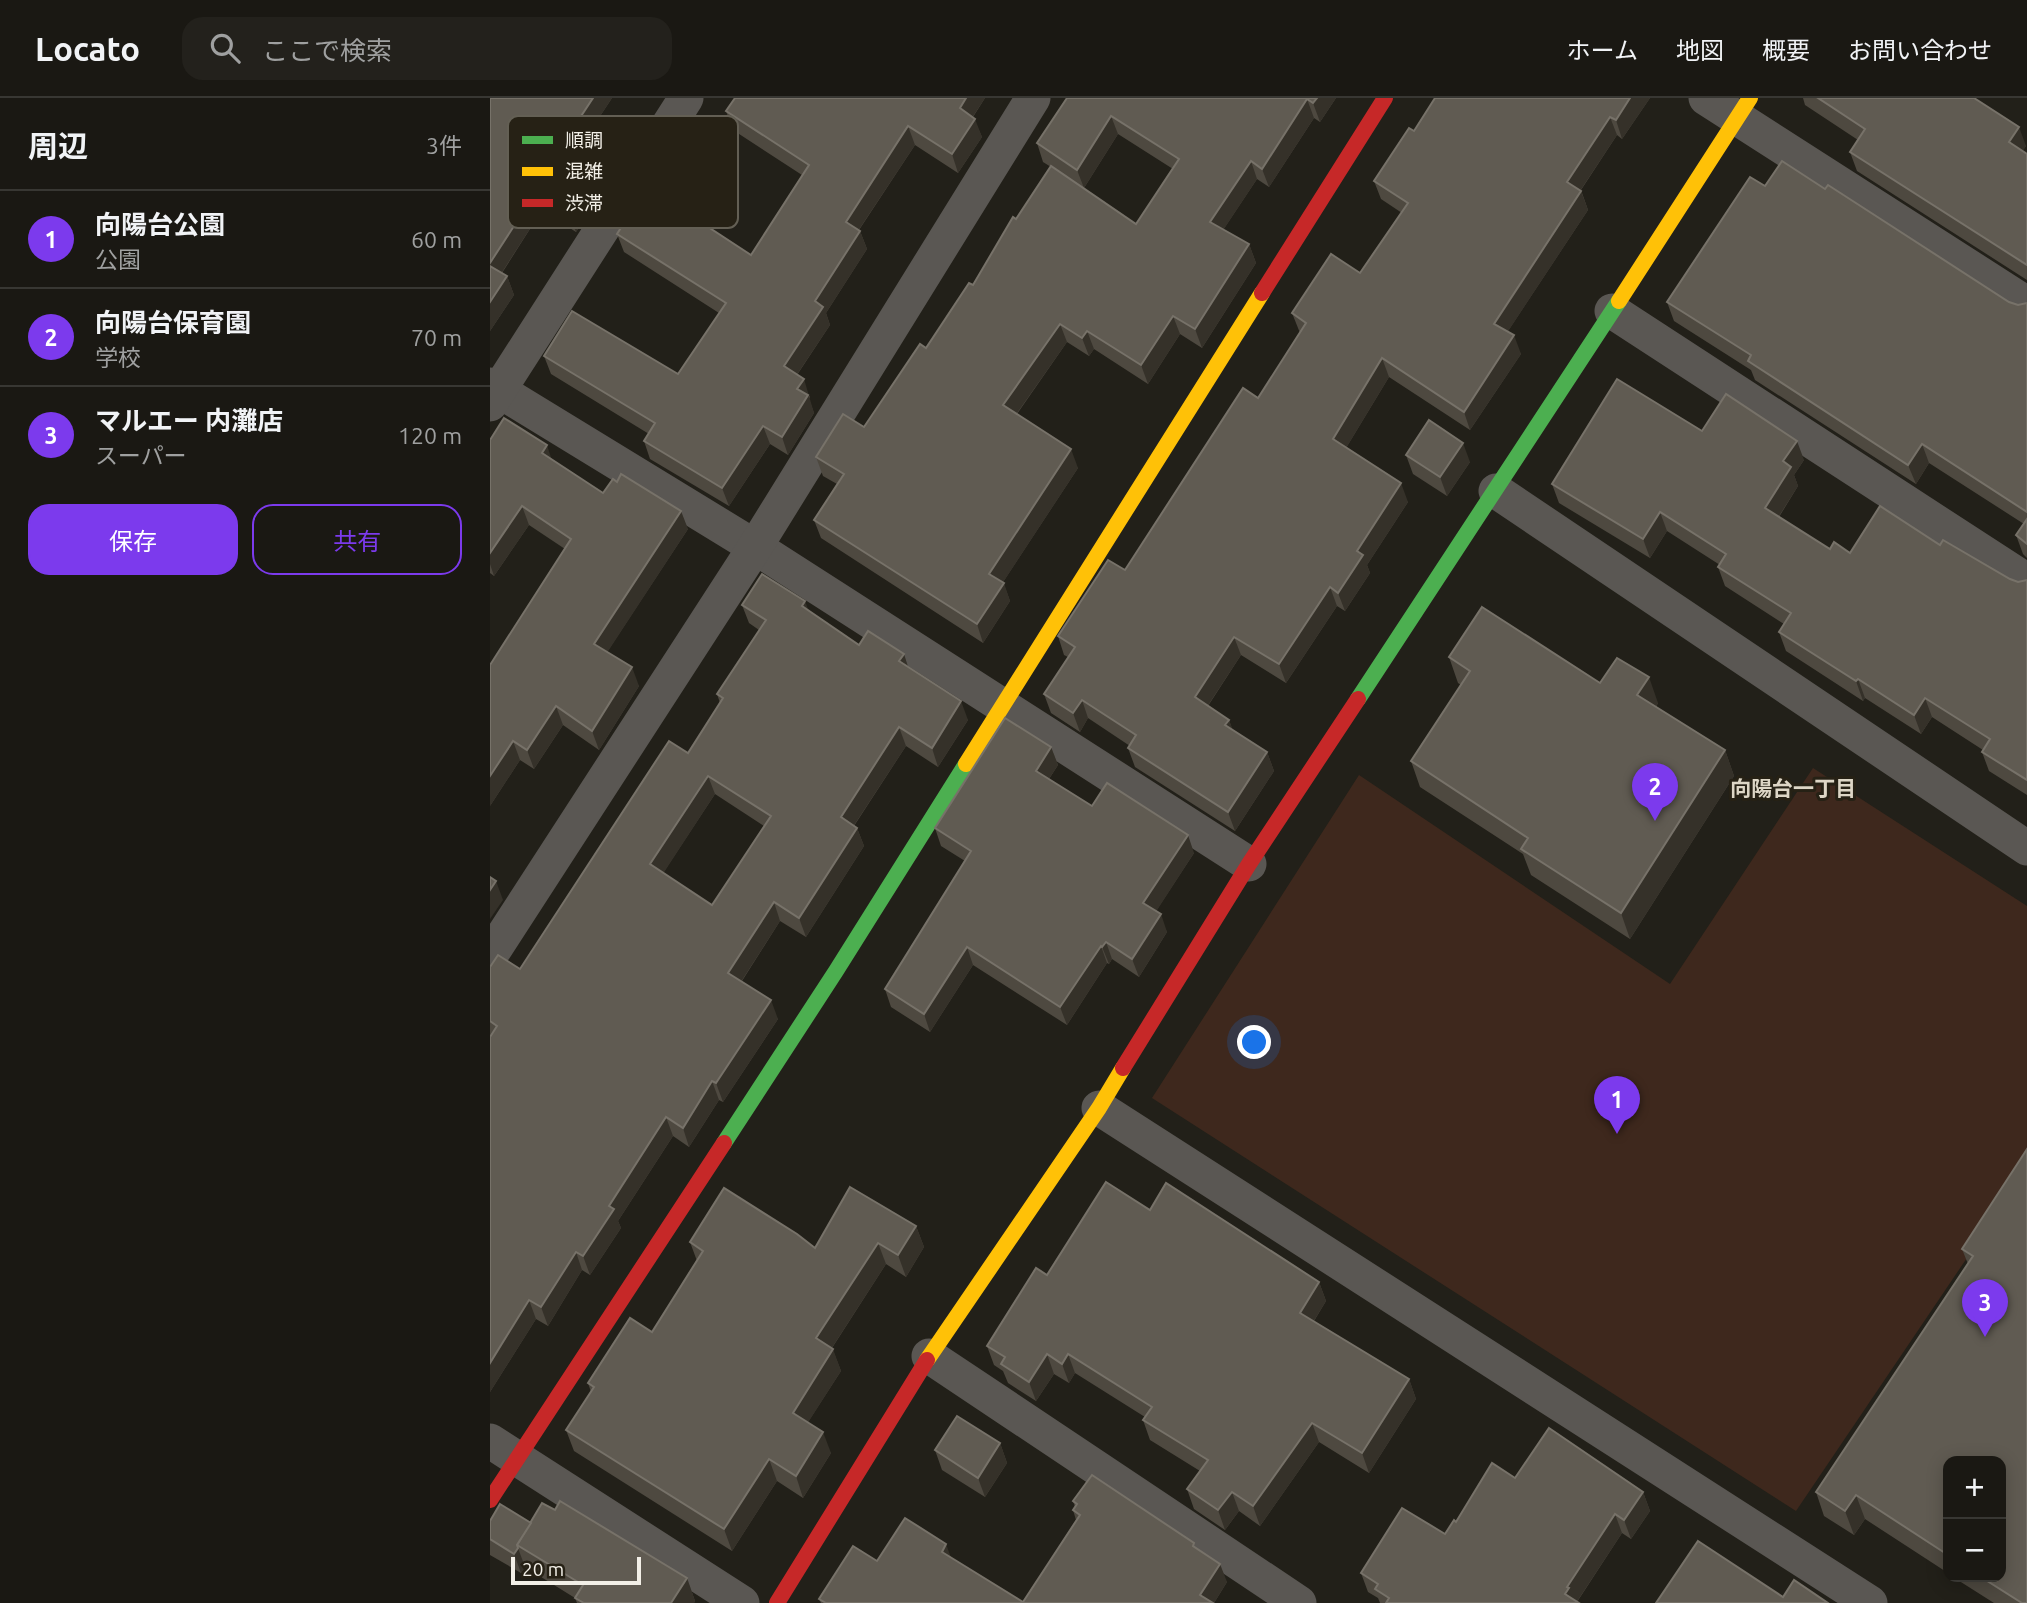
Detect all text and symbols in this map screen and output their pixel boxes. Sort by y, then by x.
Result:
search box [182,17,672,80]
icon: search [206,29,244,67]
text: Locato [35,30,140,67]
text: ここで検索 [262,36,392,65]
text: ホーム [1567,37,1638,64]
text: 地図 [1676,37,1724,64]
text: 概要 [1762,37,1810,64]
text: お問い合わせ [1848,37,1992,64]
legend [508,116,738,228]
text: 周辺 [28,129,88,163]
text: 順調 [565,129,603,151]
text: 3件 [426,133,462,158]
text: 混雑 [565,160,603,182]
text: 渋滞 [565,192,603,214]
text: 向陽台公園 [95,210,225,239]
text: 1 [45,227,57,252]
text: 60 m [411,227,462,252]
text: 公園 [95,247,141,272]
text: 向陽台保育園 [95,308,251,337]
text: 2 [45,325,57,350]
text: 70 m [411,325,462,350]
text: 学校 [95,345,141,370]
text: マルエー 内灘店 [95,406,283,435]
text: 3 [45,423,57,448]
text: 120 m [398,423,462,448]
text: スーパー [95,443,187,468]
button: 保存 [28,504,238,575]
button: 共有 [252,504,462,575]
pin: 2 [1632,763,1678,821]
district label: 向陽台一丁目 [1730,776,1856,800]
your location [1237,1025,1271,1059]
pin: 1 [1594,1076,1640,1134]
pin: 3 [1962,1279,2008,1337]
map controls [1943,1456,2006,1582]
button: + [1943,1456,2006,1519]
button: − [1943,1519,2006,1582]
scale bar [511,1554,640,1586]
text: 20 m [522,1558,564,1580]

